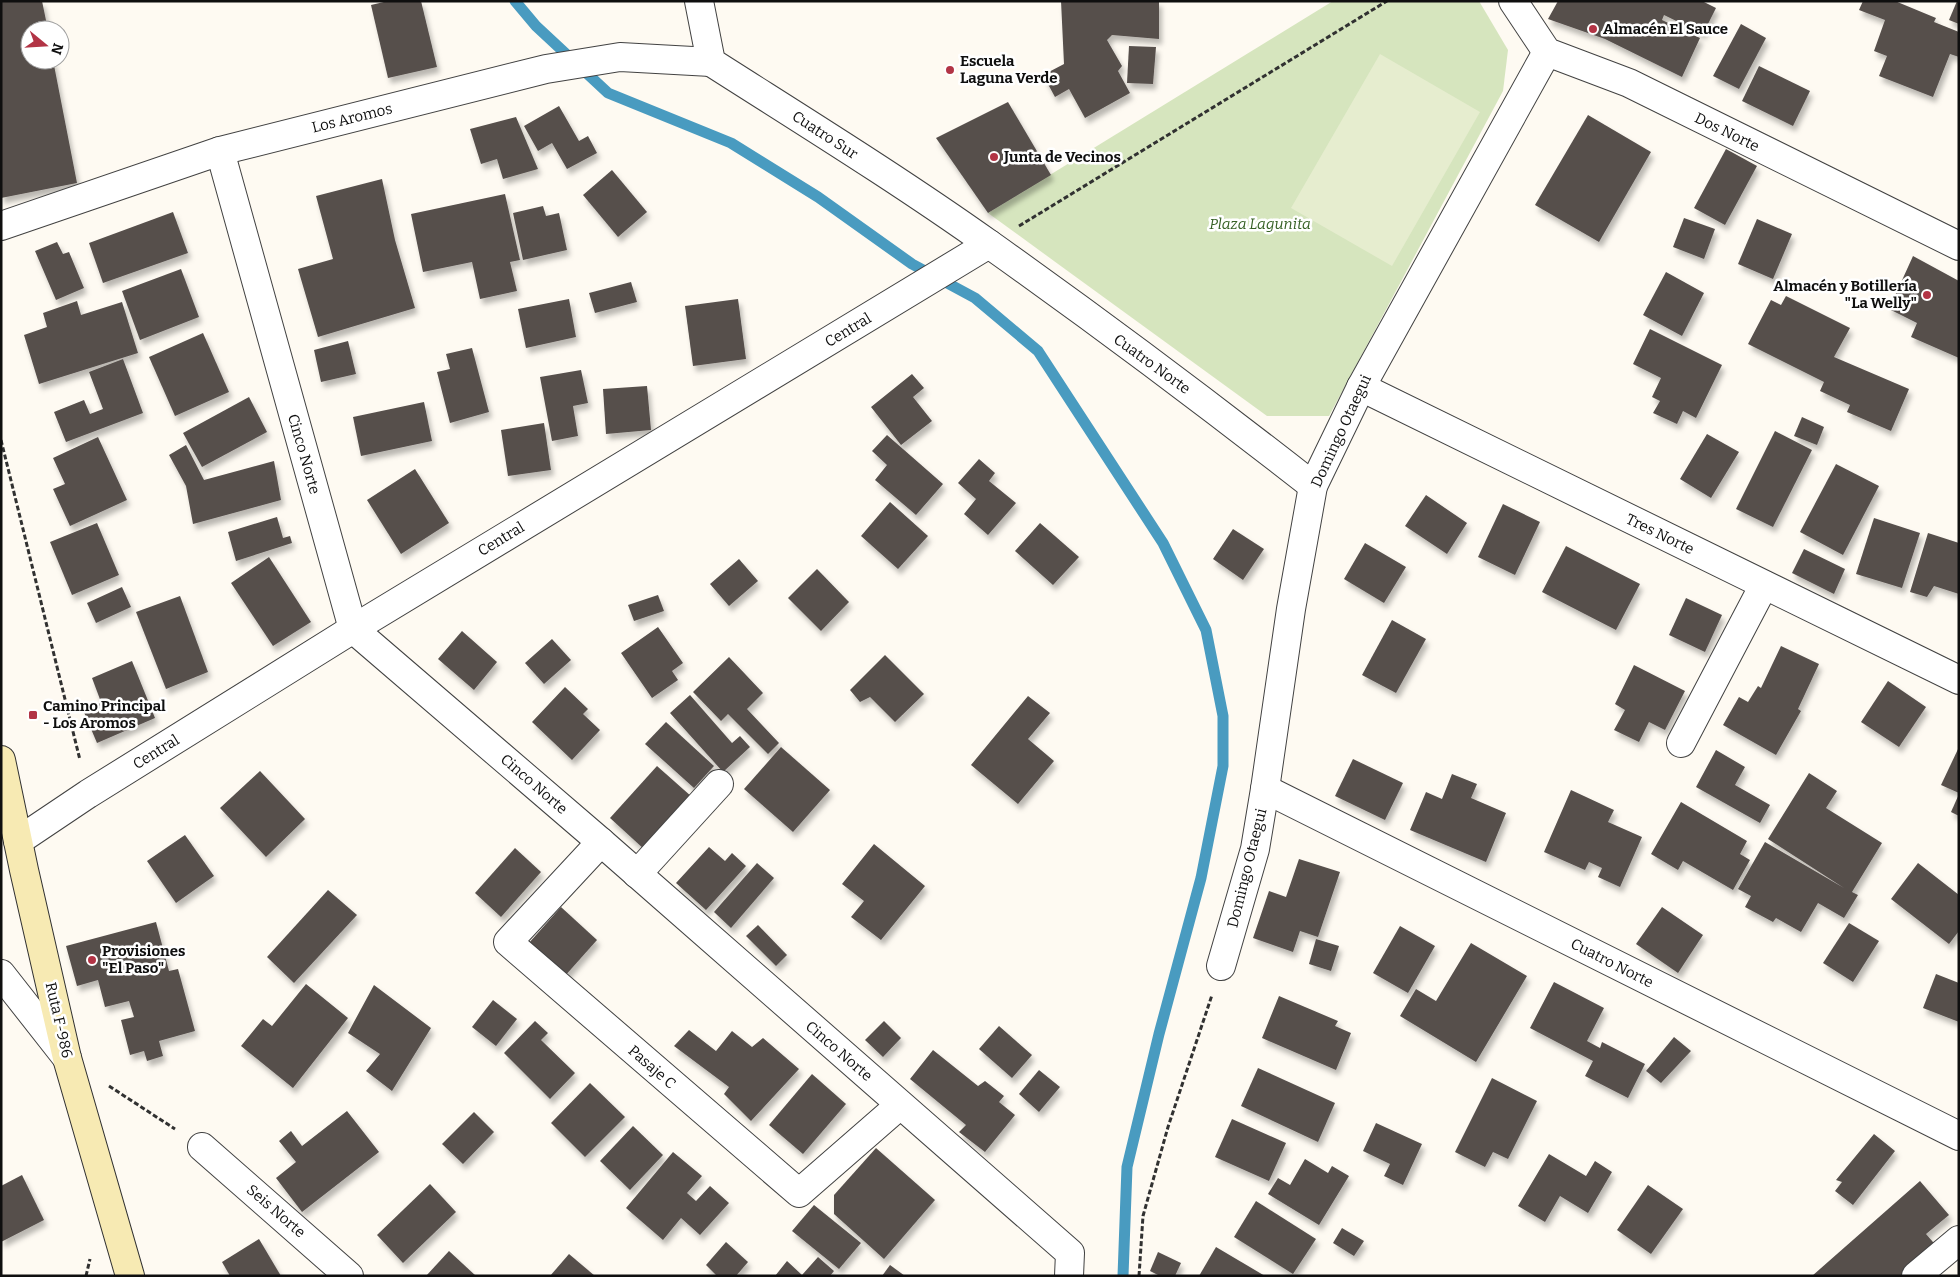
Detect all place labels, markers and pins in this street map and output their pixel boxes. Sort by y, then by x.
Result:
place label: Almacén El Sauce [1603,20,1728,38]
marker: Almacén El Sauce [1587,23,1599,35]
place label: Escuela Laguna Verde [960,52,1058,87]
marker: Escuela Laguna Verde [944,64,956,76]
place label: Junta de Vecinos [1003,148,1121,166]
marker: Junta de Vecinos [988,151,1000,163]
place label: Almacén y Botillería "La Welly" [1773,277,1918,312]
marker: Almacén y Botillería "La Welly" [1921,289,1933,301]
place label: Camino Principal - Los Aromos [43,697,166,732]
marker: Camino Principal - Los Aromos [27,709,39,721]
place label: Provisiones "El Paso" [102,942,185,977]
marker: Provisiones "El Paso" [86,954,98,966]

